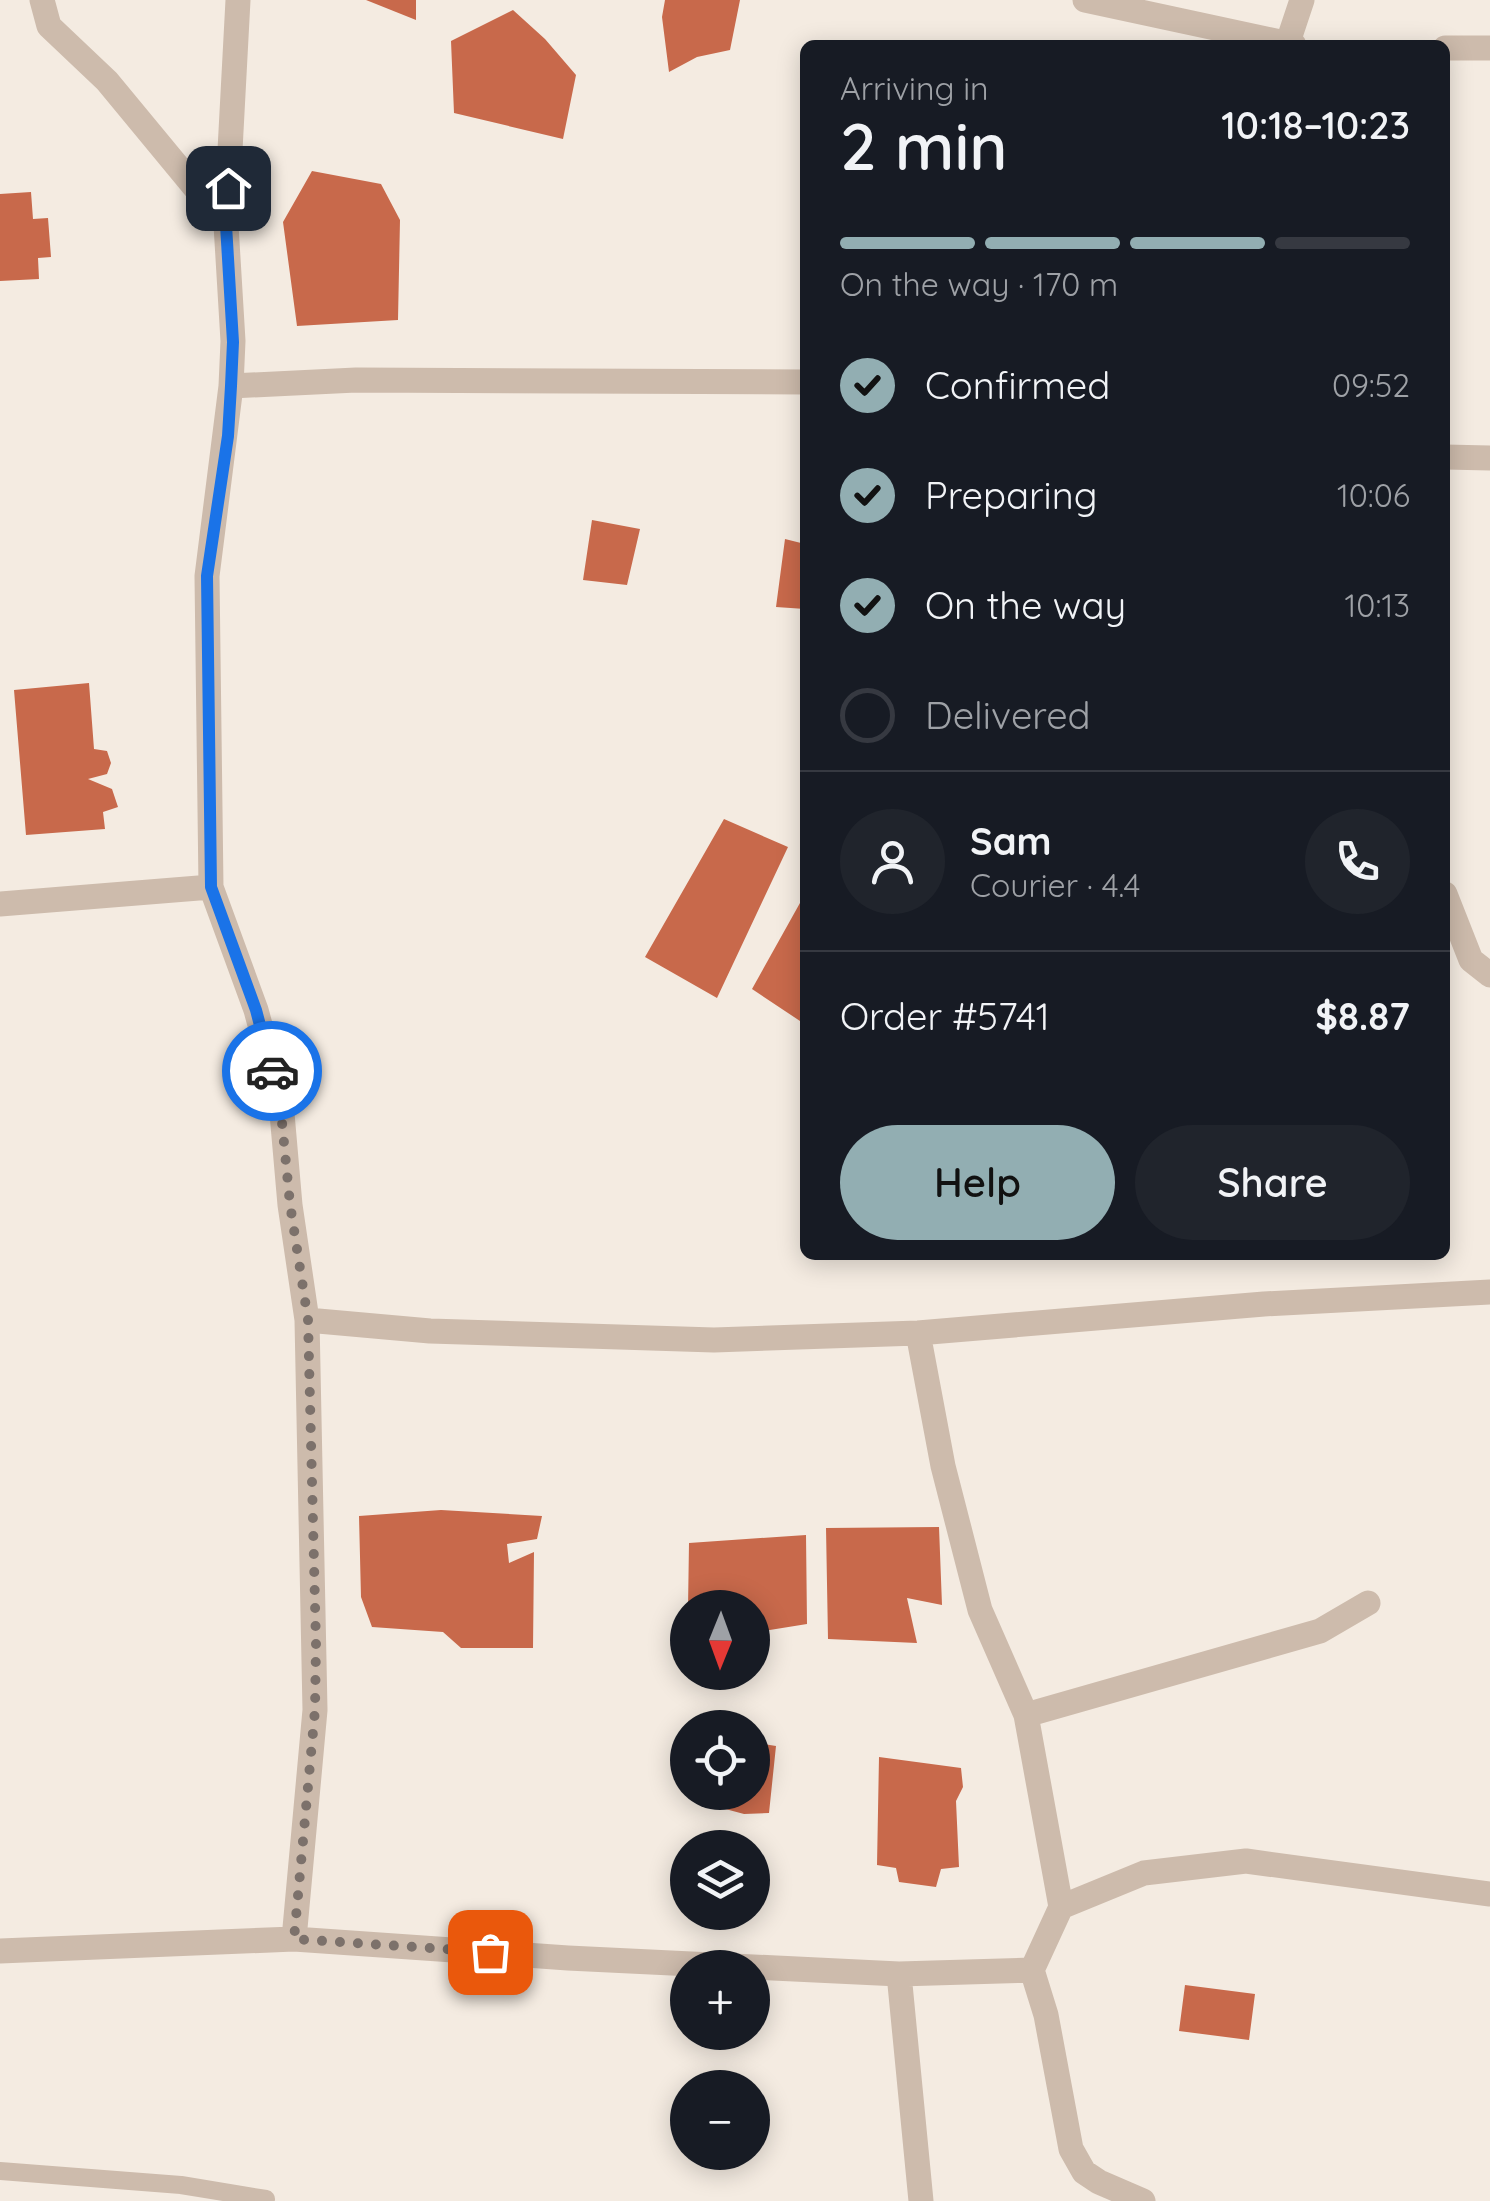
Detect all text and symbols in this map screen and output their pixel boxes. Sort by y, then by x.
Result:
text: Arriving in [840,68,989,108]
text: 10:18–10:23 [1221,101,1410,149]
text: 2 min [840,105,1008,186]
pin [186,146,271,231]
icon: home [201,161,256,216]
text: On the way · 170 m [840,264,1118,304]
icon: check [840,358,895,413]
text: Confirmed [925,361,1110,409]
text: 09:52 [1332,365,1410,405]
icon: check [840,468,895,523]
text: Preparing [925,471,1097,519]
text: 10:06 [1337,475,1410,515]
icon: check [840,578,895,633]
text: On the way [925,581,1126,629]
text: 10:13 [1345,585,1410,625]
text: Delivered [925,691,1091,739]
button: person [840,809,945,914]
button: phone [1305,809,1410,914]
text: Sam [970,817,1052,865]
text: Courier · 4.4 [970,865,1140,905]
text: Order #5741 [840,992,1050,1040]
text: $8.87 [1315,992,1410,1040]
courier [222,1021,322,1121]
icon: car [245,1044,300,1099]
button: Help [840,1125,1115,1240]
button: Share [1135,1125,1410,1240]
north arrow [670,1590,770,1690]
map controls [670,1590,770,2170]
button: locate [670,1710,770,1810]
button: layers [670,1830,770,1930]
pin [448,1910,533,1995]
icon: bag [463,1925,518,1980]
button: + [670,1950,770,2050]
button: − [670,2070,770,2170]

